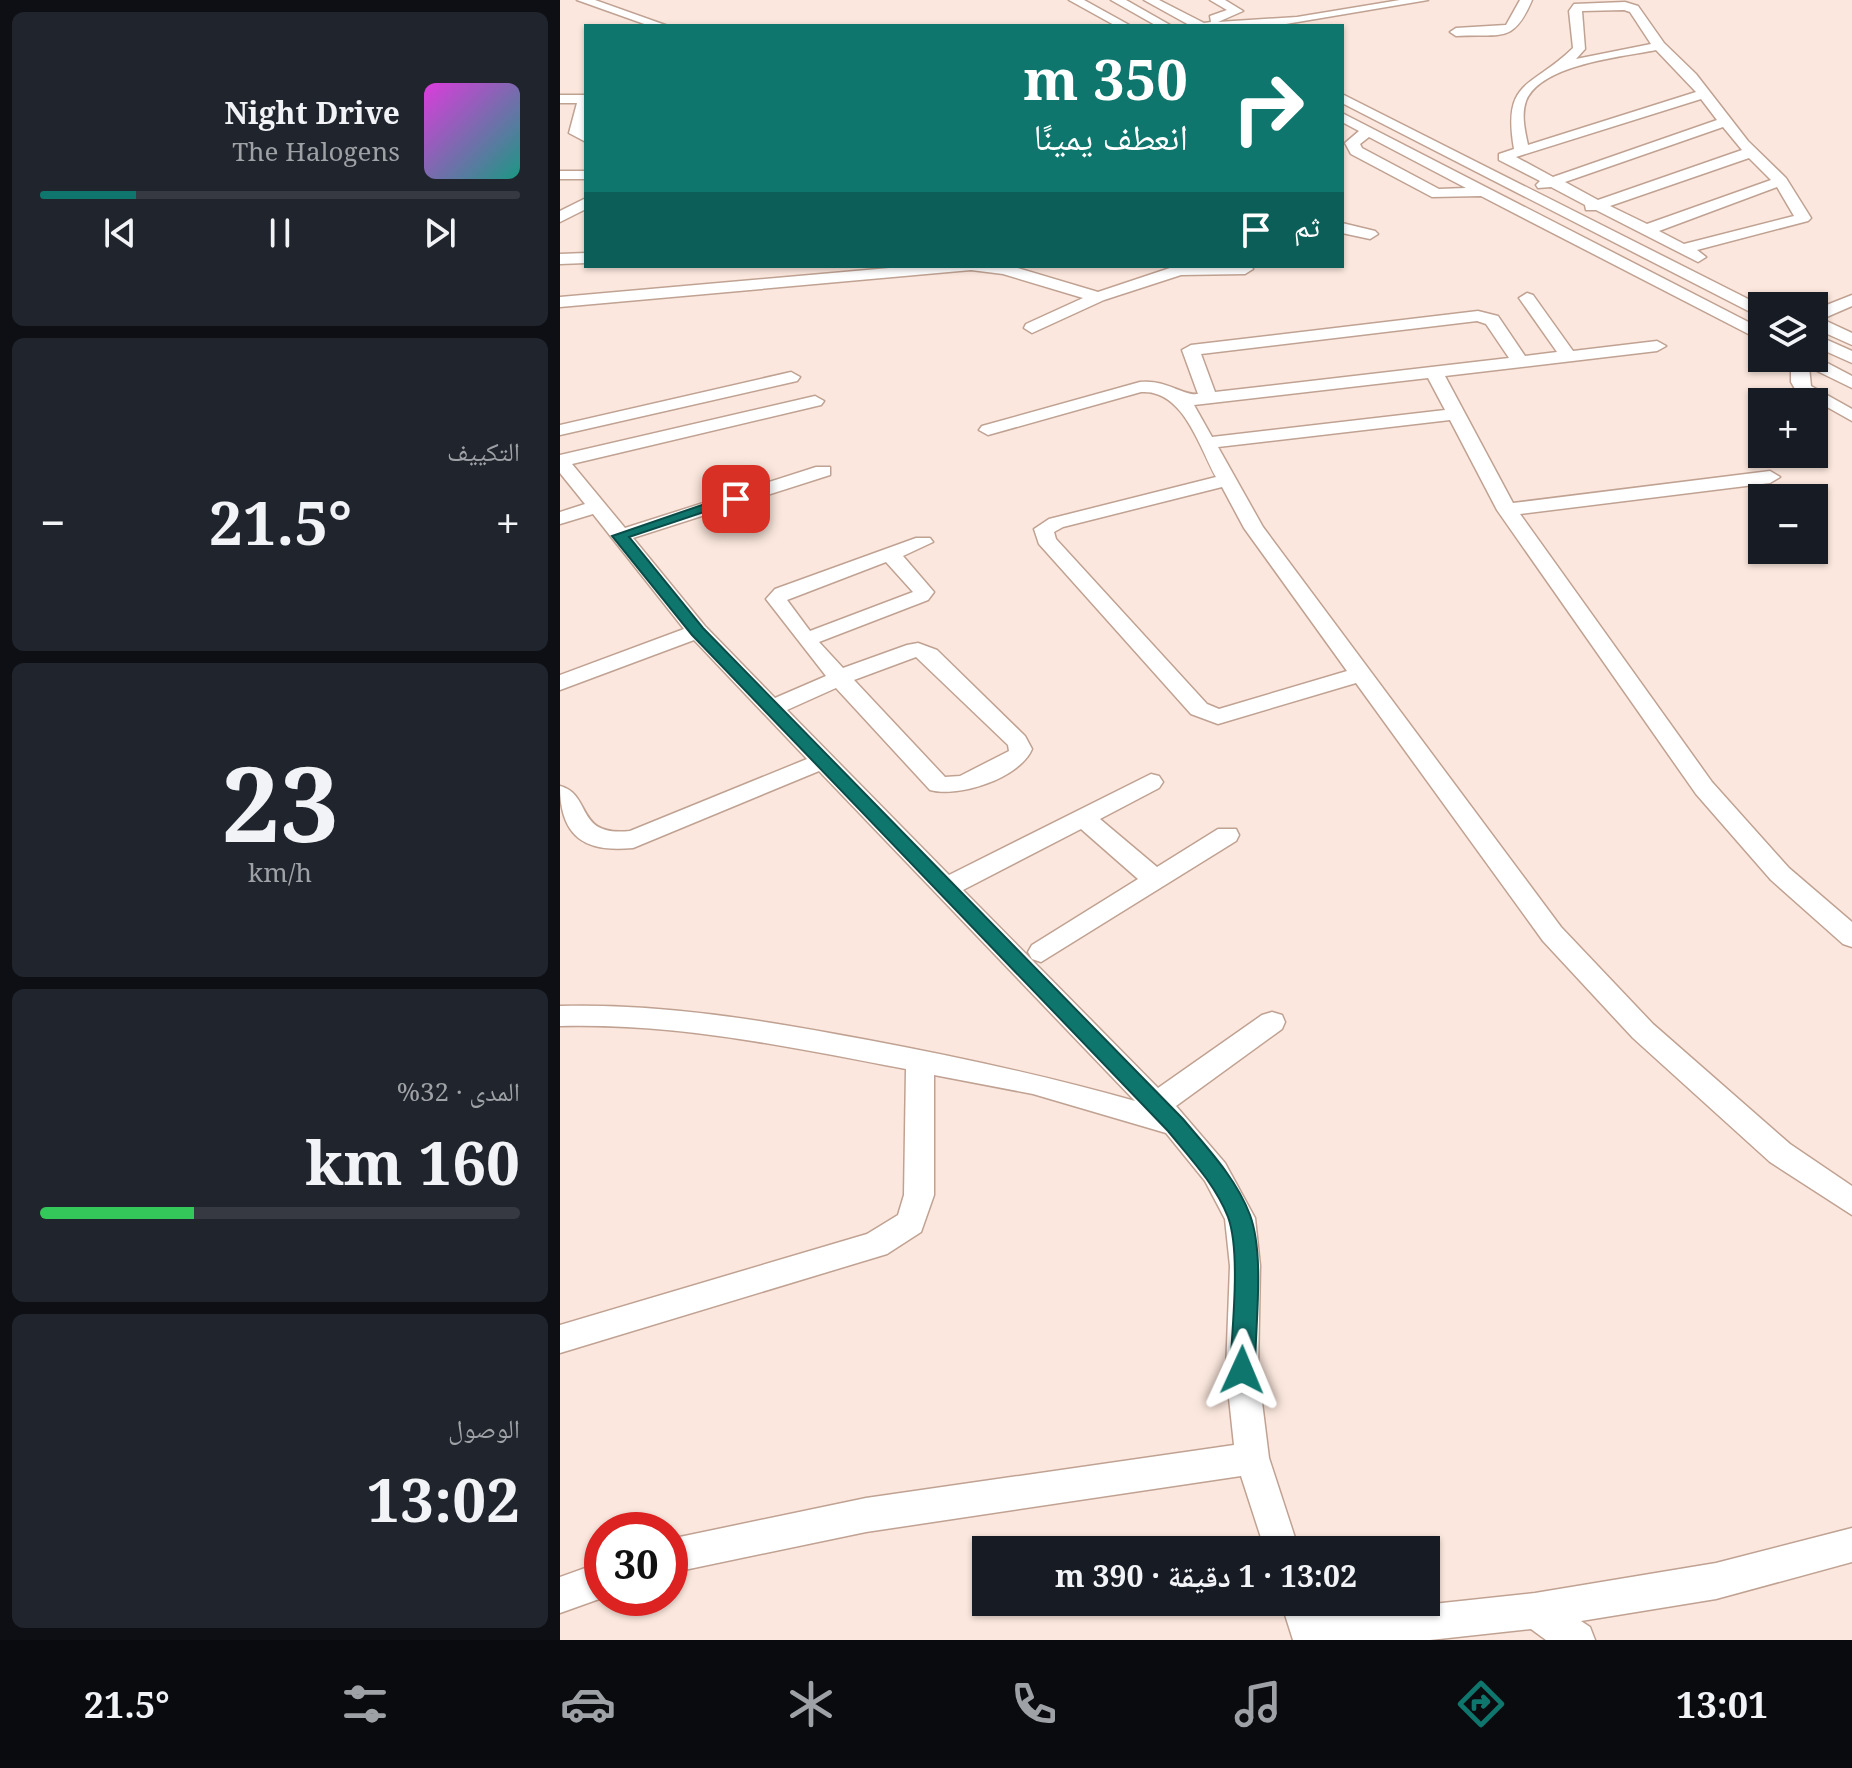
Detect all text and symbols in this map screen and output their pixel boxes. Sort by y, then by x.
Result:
text: 350 m [1023,40,1188,116]
icon: right [1216,56,1320,160]
text: Night Drive [224,92,400,133]
text: انعطف يمينًا [1033,112,1188,161]
text: The Halogens [232,133,400,169]
text: ثم [1294,205,1320,246]
icon: arrive [1234,208,1278,252]
icon: previous [98,211,142,255]
icon: pause [258,211,302,255]
icon: next [418,211,462,255]
map controls [1748,292,1828,564]
button: layers [1748,292,1828,372]
button: + [1748,388,1828,468]
text: التكييف [447,433,520,469]
pin [702,465,770,533]
icon: arrive [714,477,758,521]
text: 21.5° [209,481,352,563]
button: − [1748,484,1828,564]
text: − [40,492,65,552]
text: + [495,492,520,552]
text: 23 [221,731,339,872]
text: km/h [248,854,312,890]
text: المدى · 32% [397,1073,520,1109]
text: 160 km [305,1121,520,1203]
position arrow [1200,1328,1284,1412]
text: الوصول [448,1410,520,1446]
text: 13:02 [366,1458,520,1540]
speed limit sign: 30 [584,1512,688,1616]
text: 13:02 · 1 دقيقة · 390 m [1055,1555,1357,1596]
icon: filters [337,1676,393,1732]
icon: car [560,1676,616,1732]
icon: climate [783,1676,839,1732]
icon: phone [1006,1676,1062,1732]
icon: music [1230,1676,1286,1732]
icon: directions [1453,1676,1509,1732]
text: 21.5° [84,1680,170,1729]
text: 13:01 [1676,1680,1768,1729]

